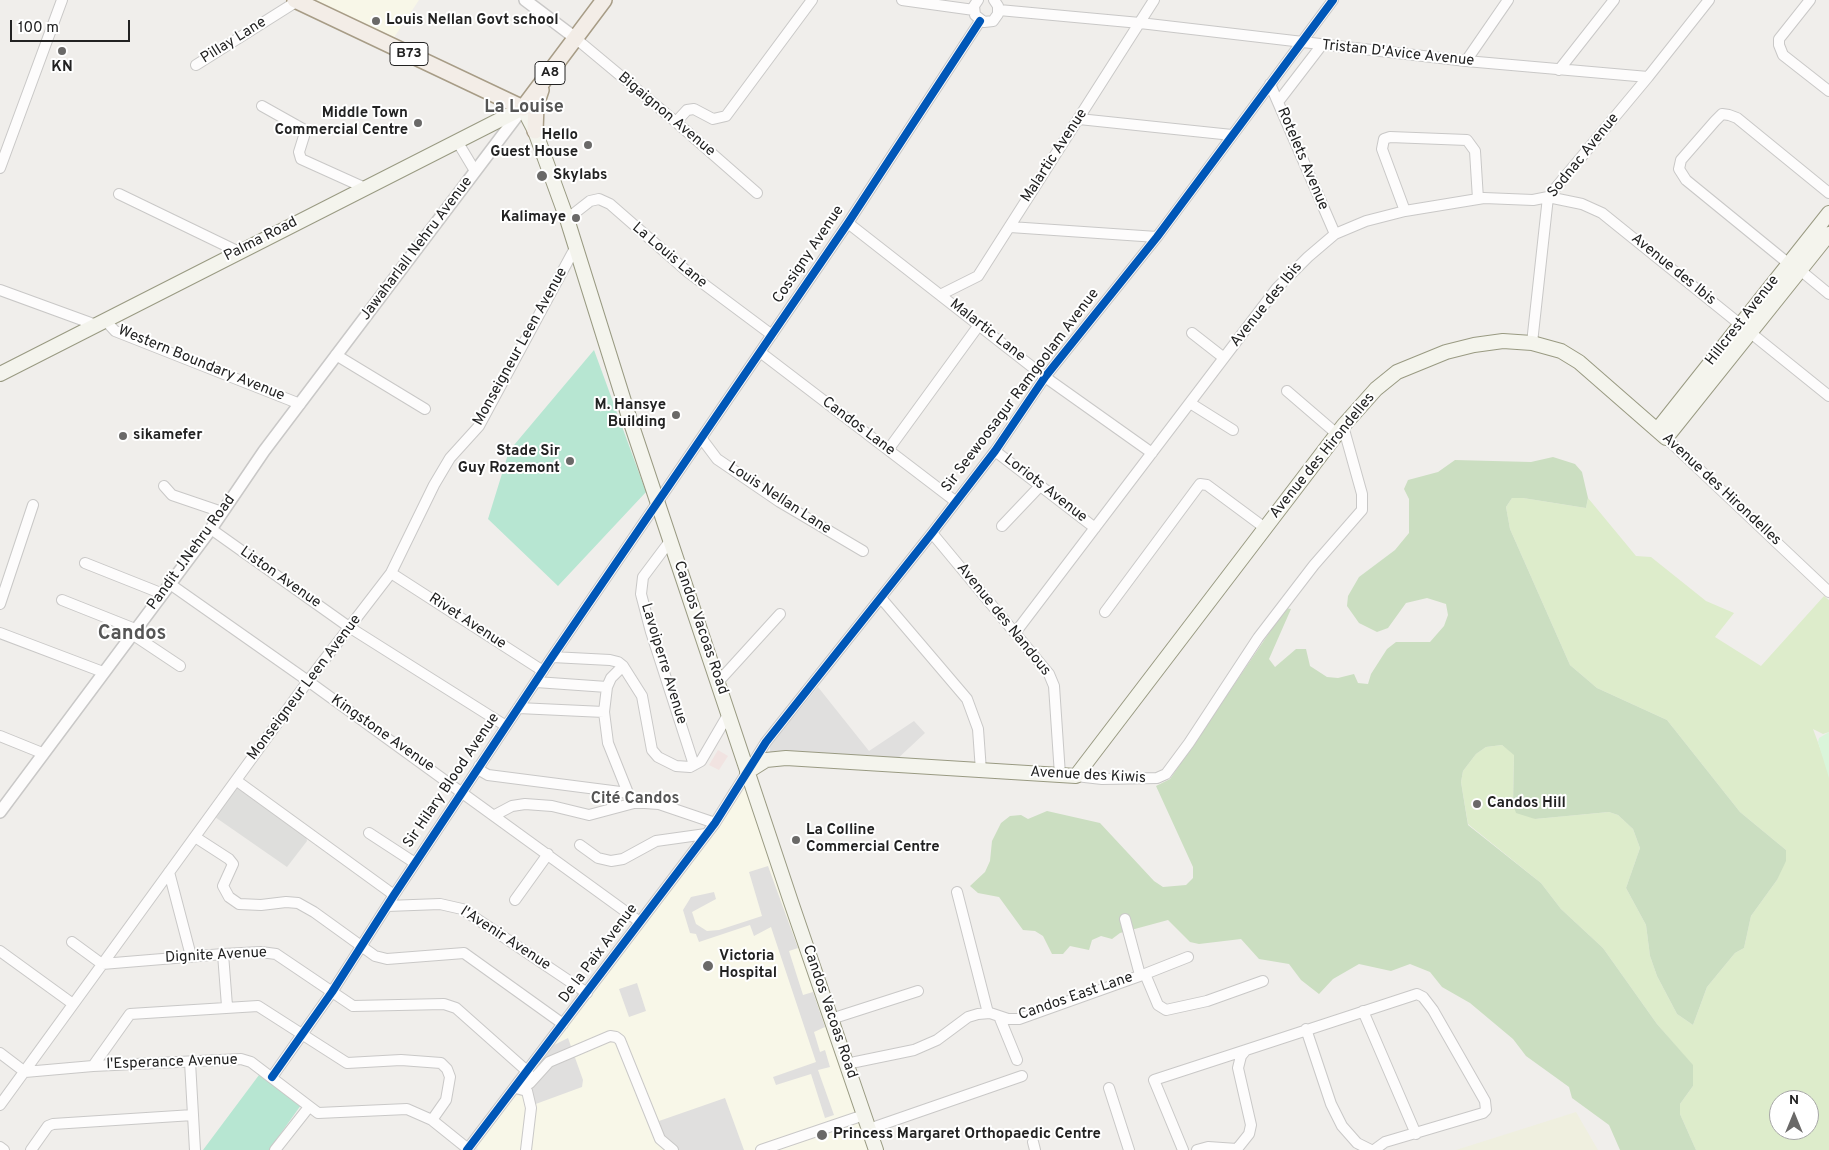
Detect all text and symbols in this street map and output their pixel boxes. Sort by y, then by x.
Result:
scale bar [12,10,132,42]
place label: Louis Nellan Govt school [386,12,559,30]
street label: Pillay Lane [198,14,270,68]
marker: Louis Nellan Govt school [370,15,382,27]
text: 100 m [18,19,59,38]
street label: Tristan D'Avice Avenue [1321,37,1475,71]
road number: B73 [390,42,428,66]
marker: KN [56,45,68,57]
place label: KN [51,59,73,77]
road number: A8 [535,62,565,84]
street label: Bigaignon Avenue [614,69,718,161]
district label: La Louise [484,97,564,119]
place label: Middle Town Commercial Centre [274,105,408,140]
street label: Rotelets Avenue [1272,105,1332,213]
street label: Malartic Avenue [1018,106,1092,206]
street label: Sodnac Avenue [1544,110,1624,202]
marker: Middle Town Commercial Centre [412,117,424,129]
place label: Hello Guest House [490,127,578,162]
marker: Hello Guest House [582,139,594,151]
place label: Skylabs [553,167,608,185]
marker: Skylabs [535,169,549,183]
street label: Jawaharlall Nehru Avenue [357,174,477,324]
street label: Cossigny Avenue [770,203,848,307]
place label: Kalimaye [501,209,566,227]
marker: Kalimaye [570,212,582,224]
street label: Palma Road [221,214,301,266]
street label: La Louis Lane [628,219,710,293]
street label: Avenue des Ibis [1627,230,1719,310]
street label: Avenue des Ibis [1227,259,1307,351]
street label: Monseigneur Leen Avenue [470,265,572,429]
street label: Hillcrest Avenue [1702,272,1784,370]
street label: Sir Seewoosagur Ramgoolam Avenue [938,286,1104,496]
street label: Malartic Lane [946,296,1028,366]
street label: Western Boundary Avenue [115,322,287,406]
street label: Avenue des Hirondelles [1267,389,1379,523]
street label: Candos Lane [818,394,898,460]
place label: M. Hansye Building [594,397,666,432]
marker: M. Hansye Building [670,409,682,421]
place label: sikamefer [133,427,202,445]
marker: sikamefer [117,430,129,442]
street label: Avenue des Hirondelles [1658,430,1784,550]
place label: Stade Sir Guy Rozemont [458,443,560,478]
street label: Loriots Avenue [1000,451,1090,527]
marker: Stade Sir Guy Rozemont [564,455,576,467]
street label: Louis Nellan Lane [724,459,834,539]
street label: Pandit J.Nehru Road [144,492,240,614]
street label: Liston Avenue [236,543,324,613]
street label: Candos Vacoas Road [669,559,731,697]
street label: Avenue des Nandous [952,560,1054,680]
street label: Rivet Avenue [425,590,509,654]
street label: Lavoiperre Avenue [636,601,690,727]
street label: Monseigneur Leen Avenue [244,612,366,764]
district label: Candos [98,623,166,647]
street label: Kingstone Avenue [327,692,437,776]
street label: Sir Hilary Blood Avenue [400,710,504,852]
street label: Avenue des Kiwis [1030,764,1146,788]
district label: Cité Candos [591,790,679,810]
place label: Candos Hill [1487,795,1566,813]
marker: Candos Hill [1471,798,1483,810]
place label: La Colline Commercial Centre [806,822,940,857]
marker: La Colline Commercial Centre [790,834,802,846]
street label: De la Paix Avenue [556,901,642,1007]
street label: l'Avenir Avenue [456,903,554,975]
street label: Candos Vacoas Road [798,943,860,1081]
street label: Dignite Avenue [165,944,267,968]
place label: Victoria Hospital [719,948,777,983]
marker: Victoria Hospital [701,959,715,973]
street label: Candos East Lane [1016,969,1136,1025]
street label: l'Esperance Avenue [106,1052,238,1074]
north arrow [1769,1090,1819,1140]
text: N [1789,1092,1799,1109]
place label: Princess Margaret Orthopaedic Centre [833,1126,1101,1144]
marker: Princess Margaret Orthopaedic Centre [815,1128,829,1142]

